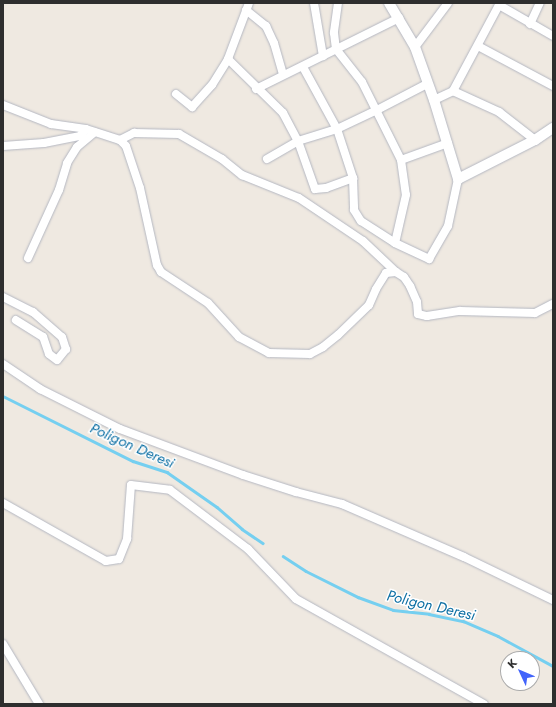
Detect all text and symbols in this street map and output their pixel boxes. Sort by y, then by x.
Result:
water label: Poligon Deresi [87,419,177,473]
water label: Poligon Deresi [385,587,477,625]
north arrow [500,651,540,691]
text: K [504,655,521,672]

